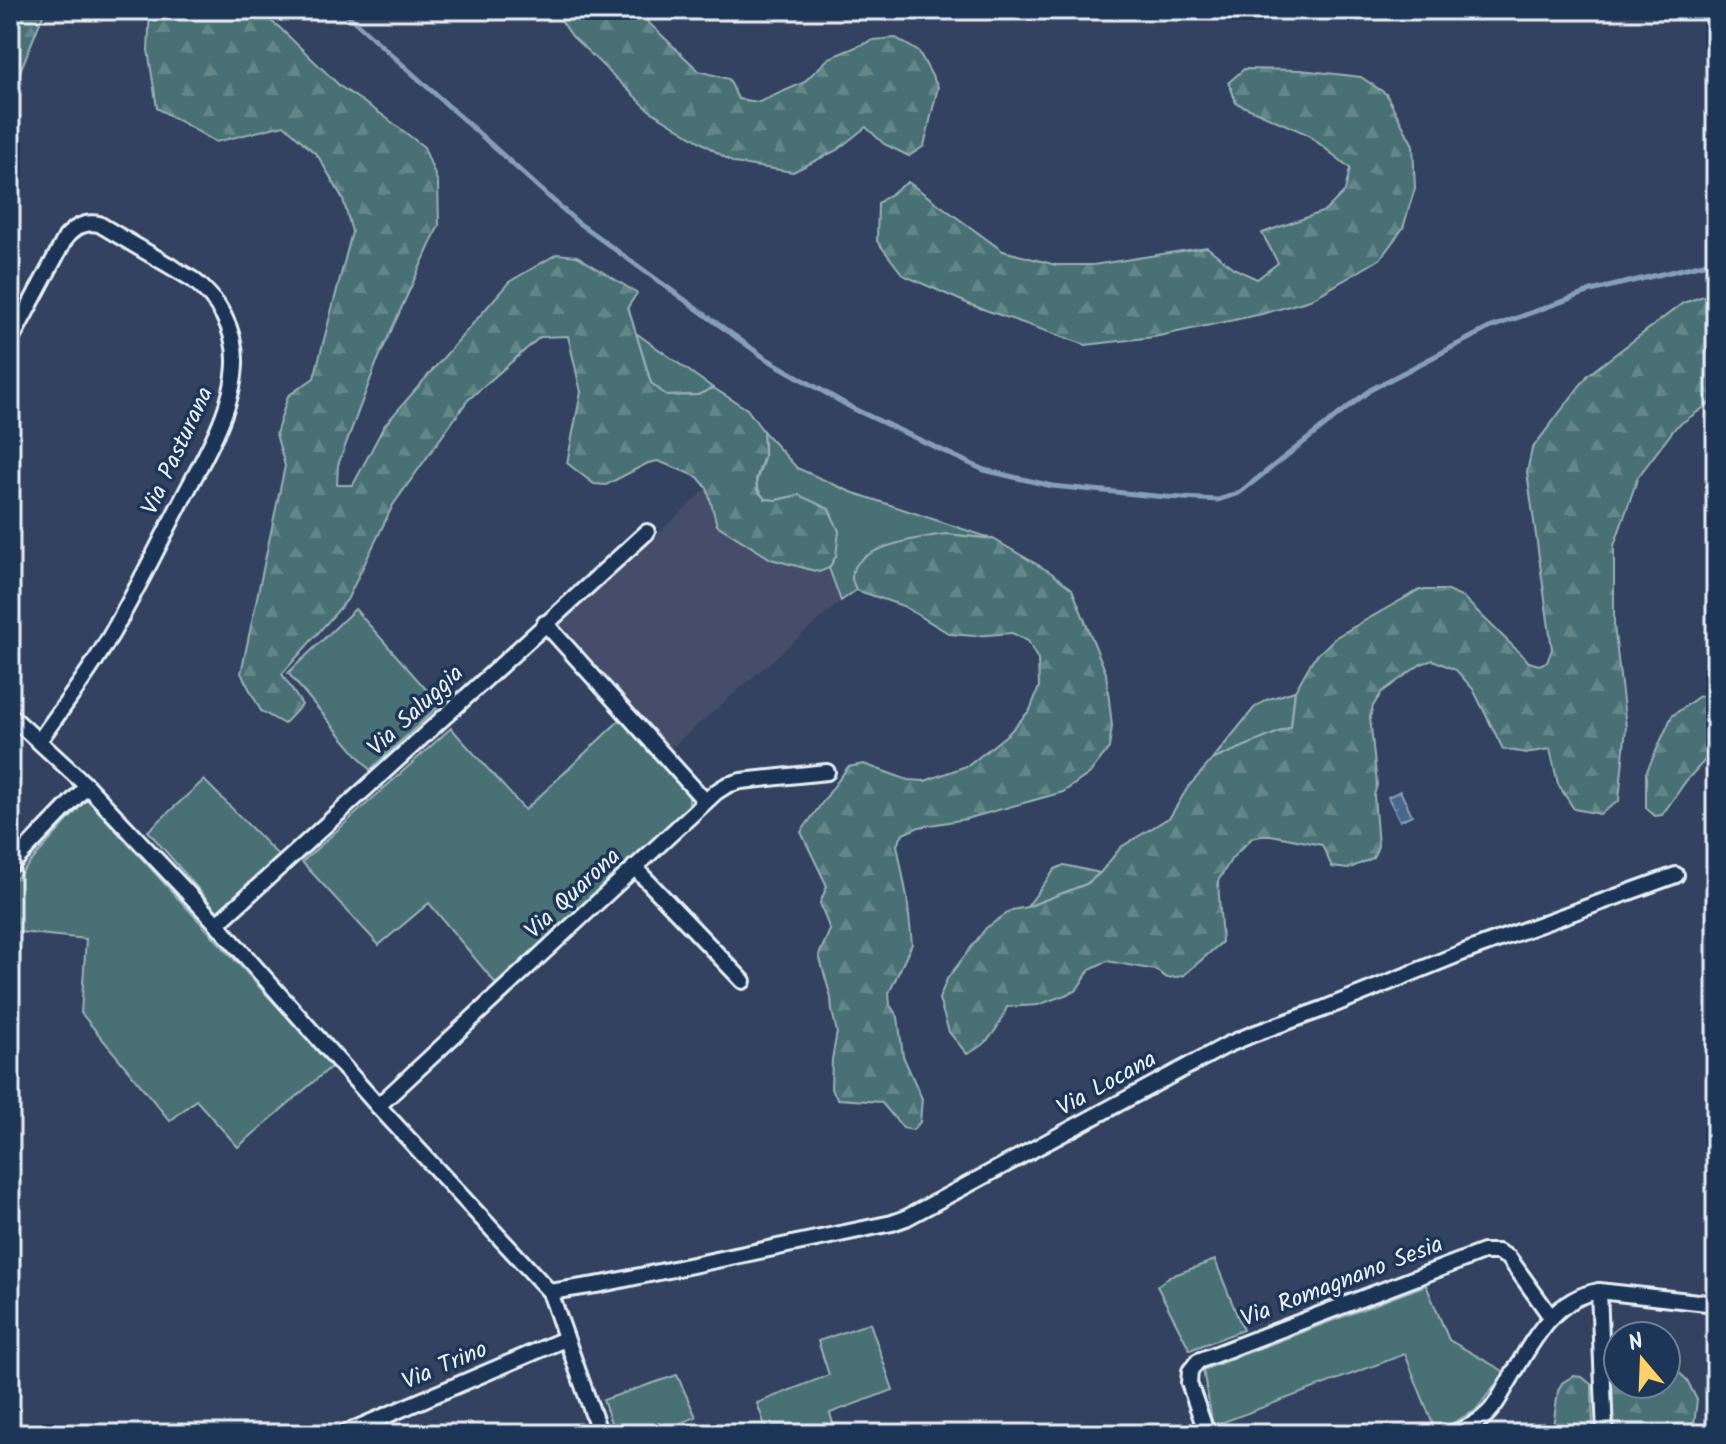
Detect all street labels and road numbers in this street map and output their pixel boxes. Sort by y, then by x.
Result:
street label: Via Pasturana [131,380,225,522]
street label: Via Saluggia [359,656,473,766]
street label: Via Quarona [516,839,630,949]
street label: Via Locana [1050,1040,1164,1128]
street label: Via Romagnano Sesia [1235,1225,1449,1339]
street label: Via Trino [396,1331,494,1401]

